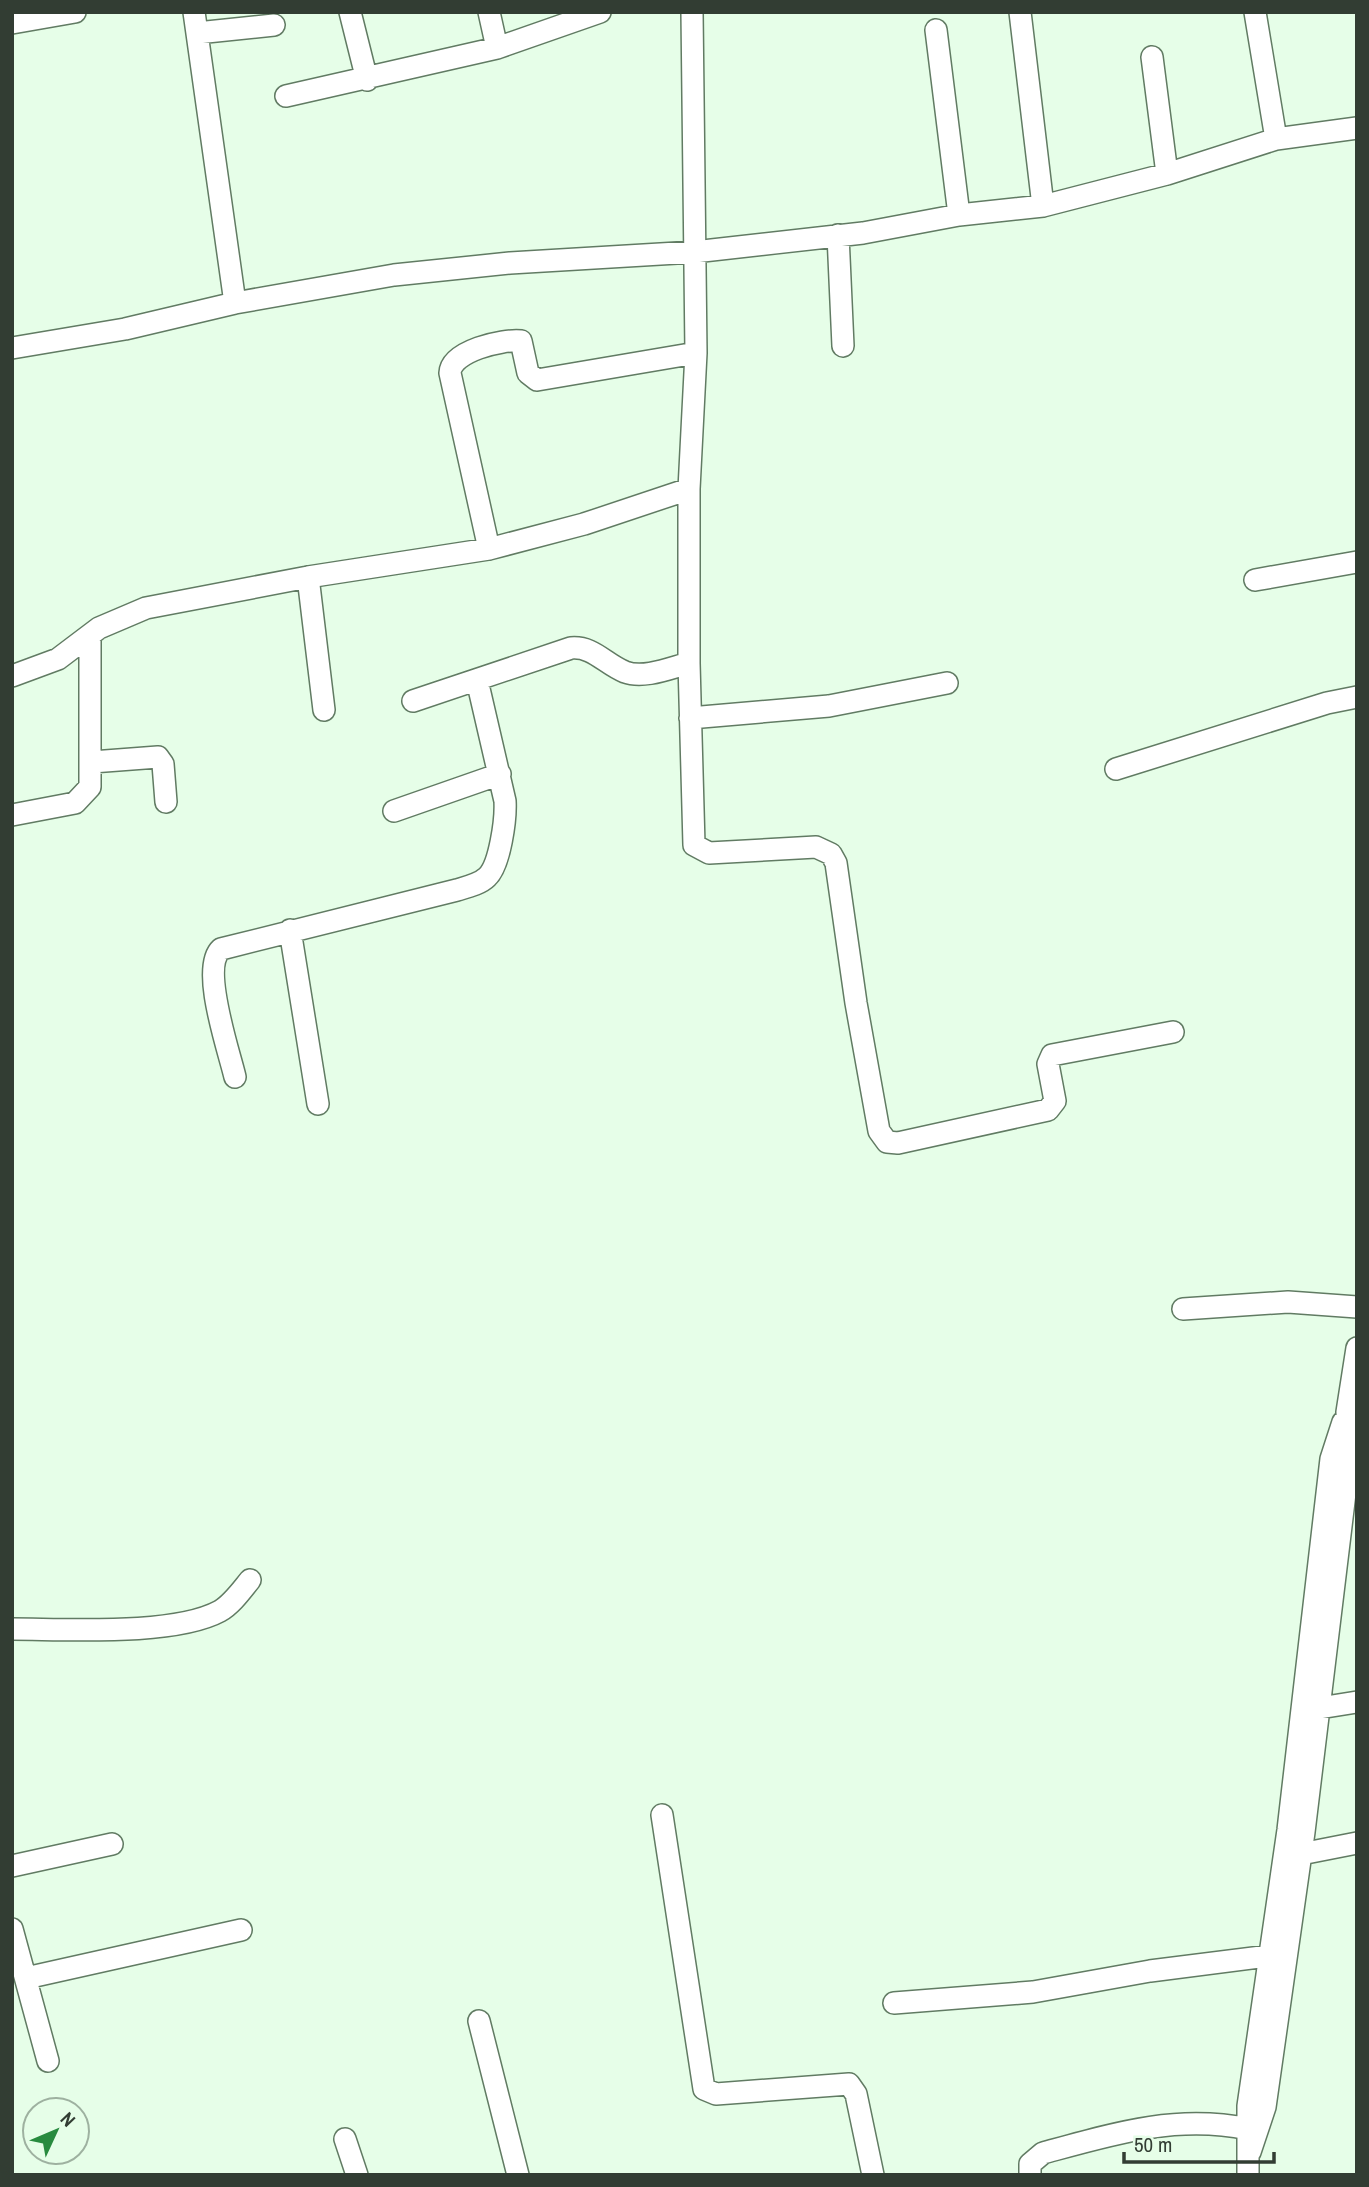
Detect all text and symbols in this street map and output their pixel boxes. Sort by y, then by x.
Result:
north arrow [21,2096,91,2166]
text: N [55,2106,81,2132]
scale bar [1124,2120,1274,2164]
text: 50 m [1134,2130,1172,2159]

